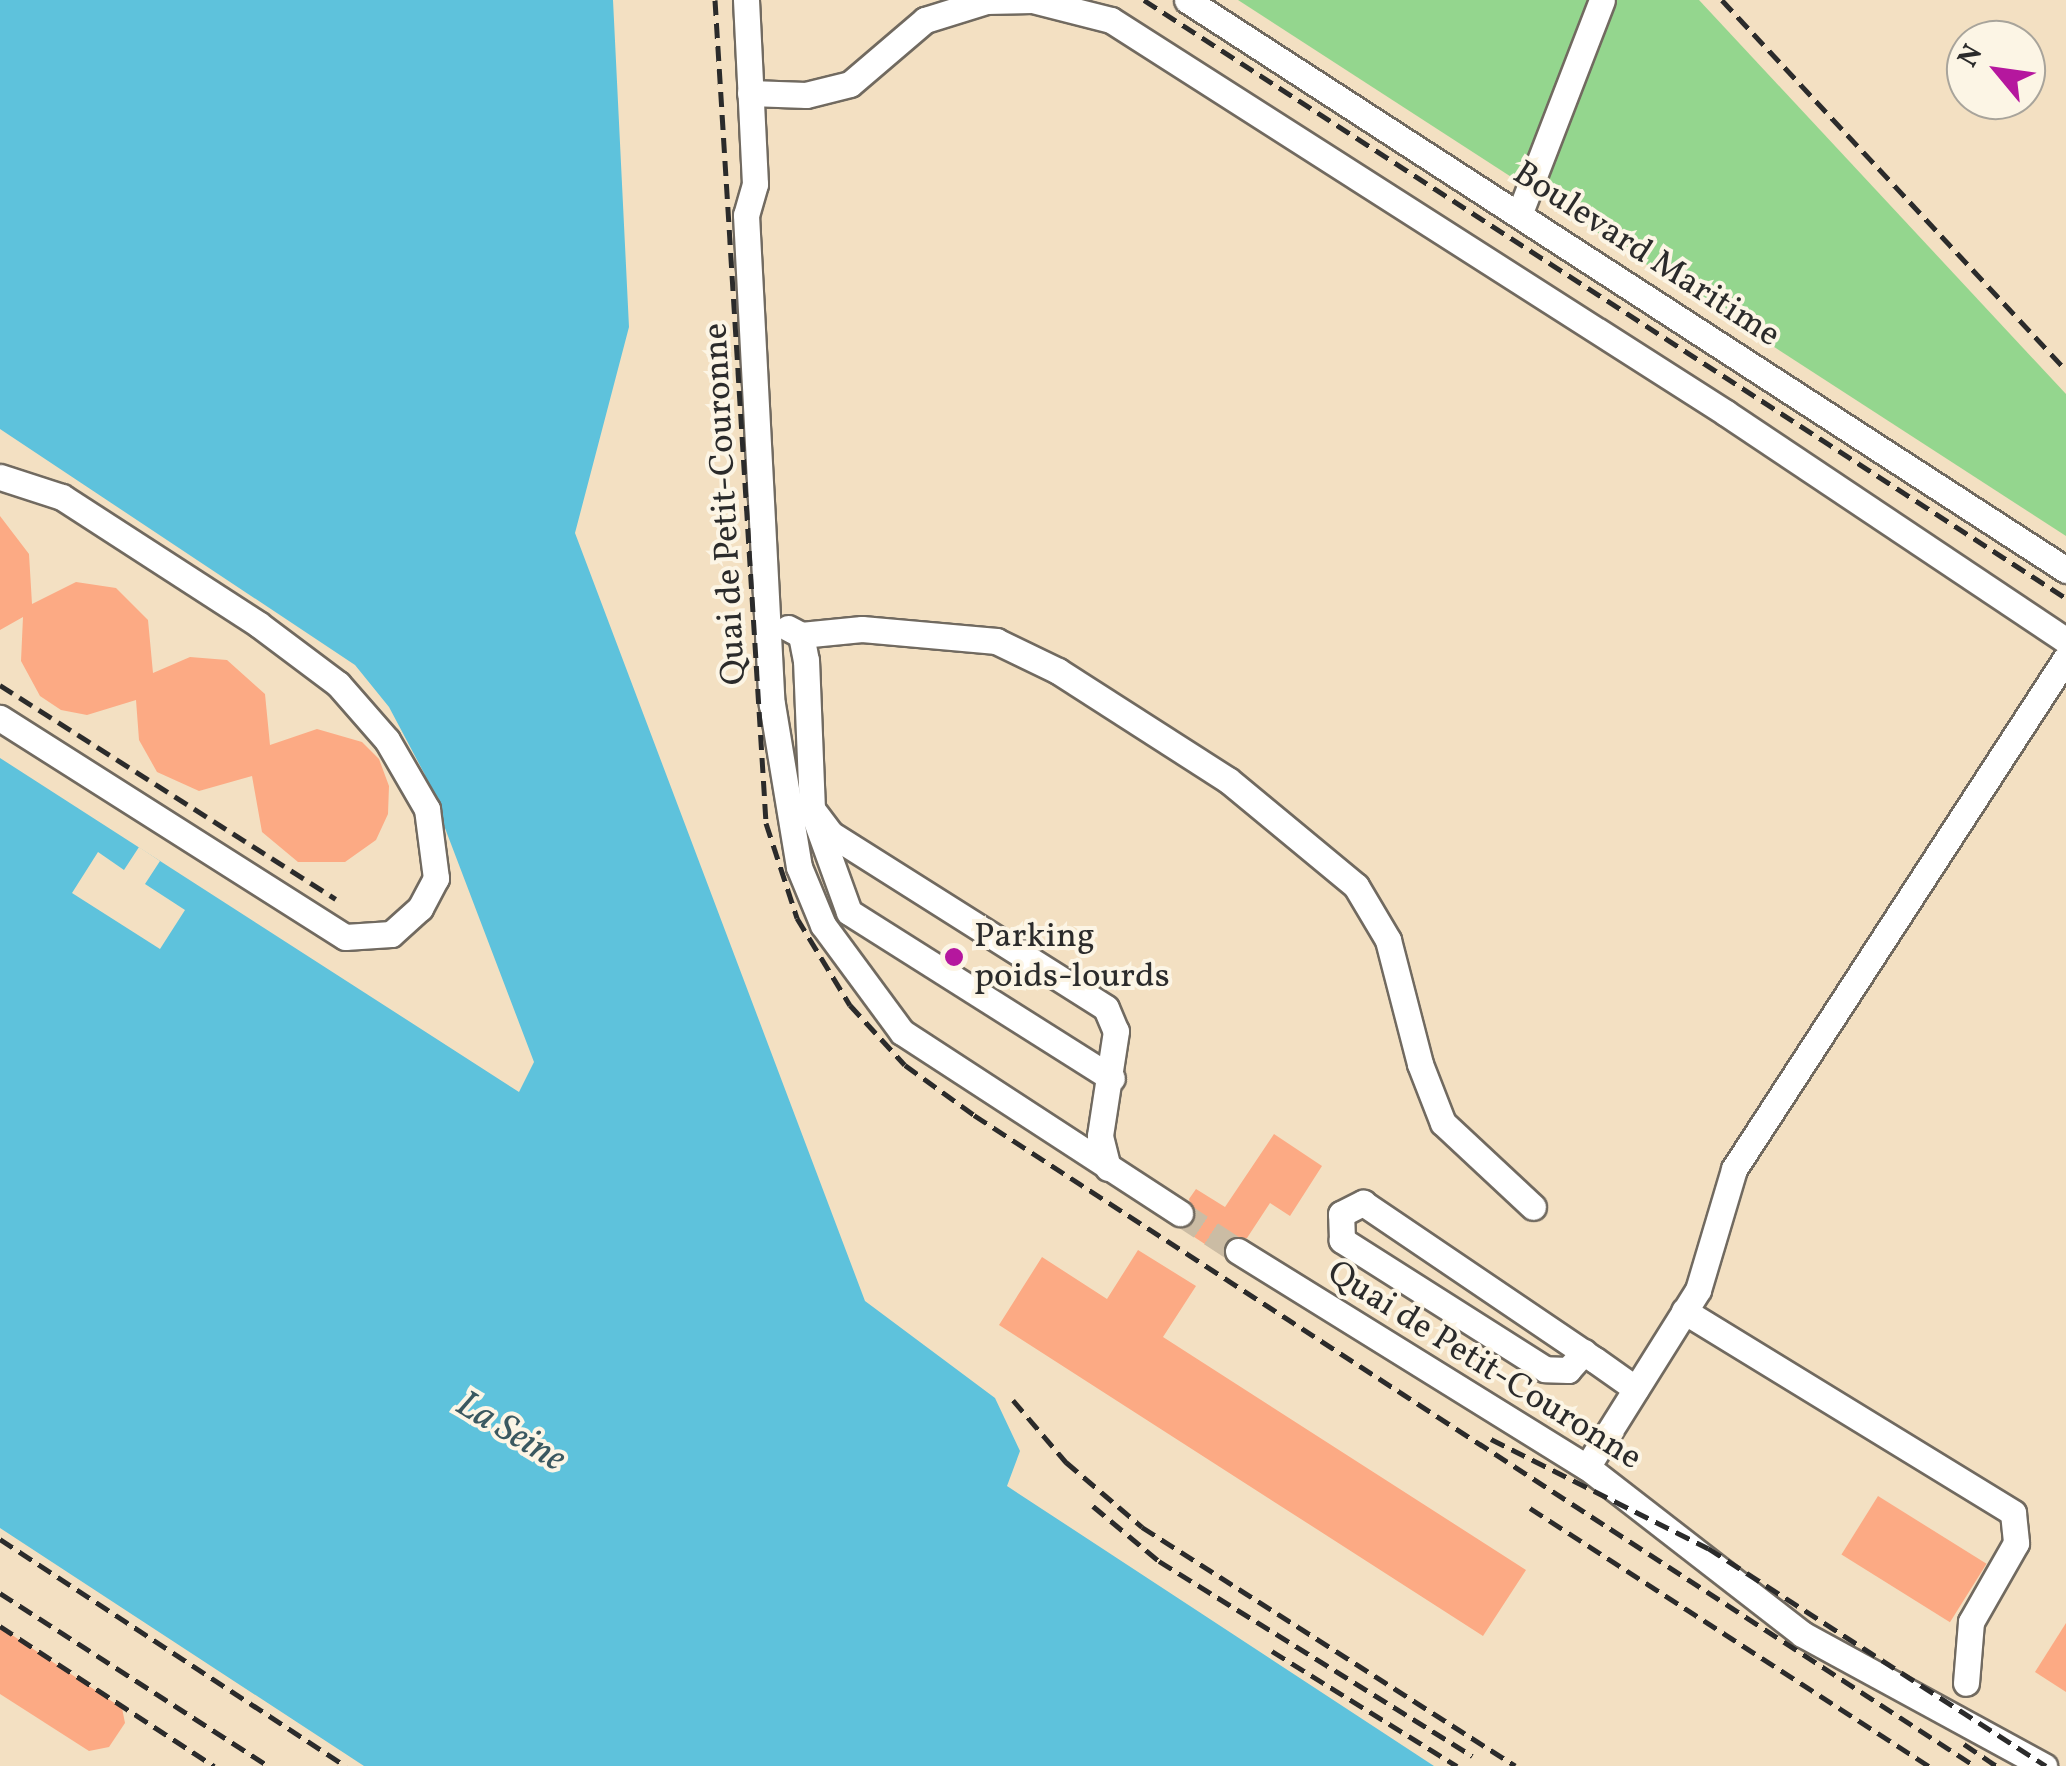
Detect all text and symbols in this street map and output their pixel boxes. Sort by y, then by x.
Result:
north arrow [1946,20,2046,120]
text: N [1949,38,1993,75]
street label: Boulevard Maritime [1505,153,1787,357]
street label: Quai de Petit-Couronne [696,322,756,686]
place label: Parking poids-lourds [974,916,1170,998]
marker: Parking poids-lourds [943,946,965,968]
street label: Quai de Petit-Couronne [1319,1252,1649,1480]
water label: La Seine [447,1383,573,1483]

